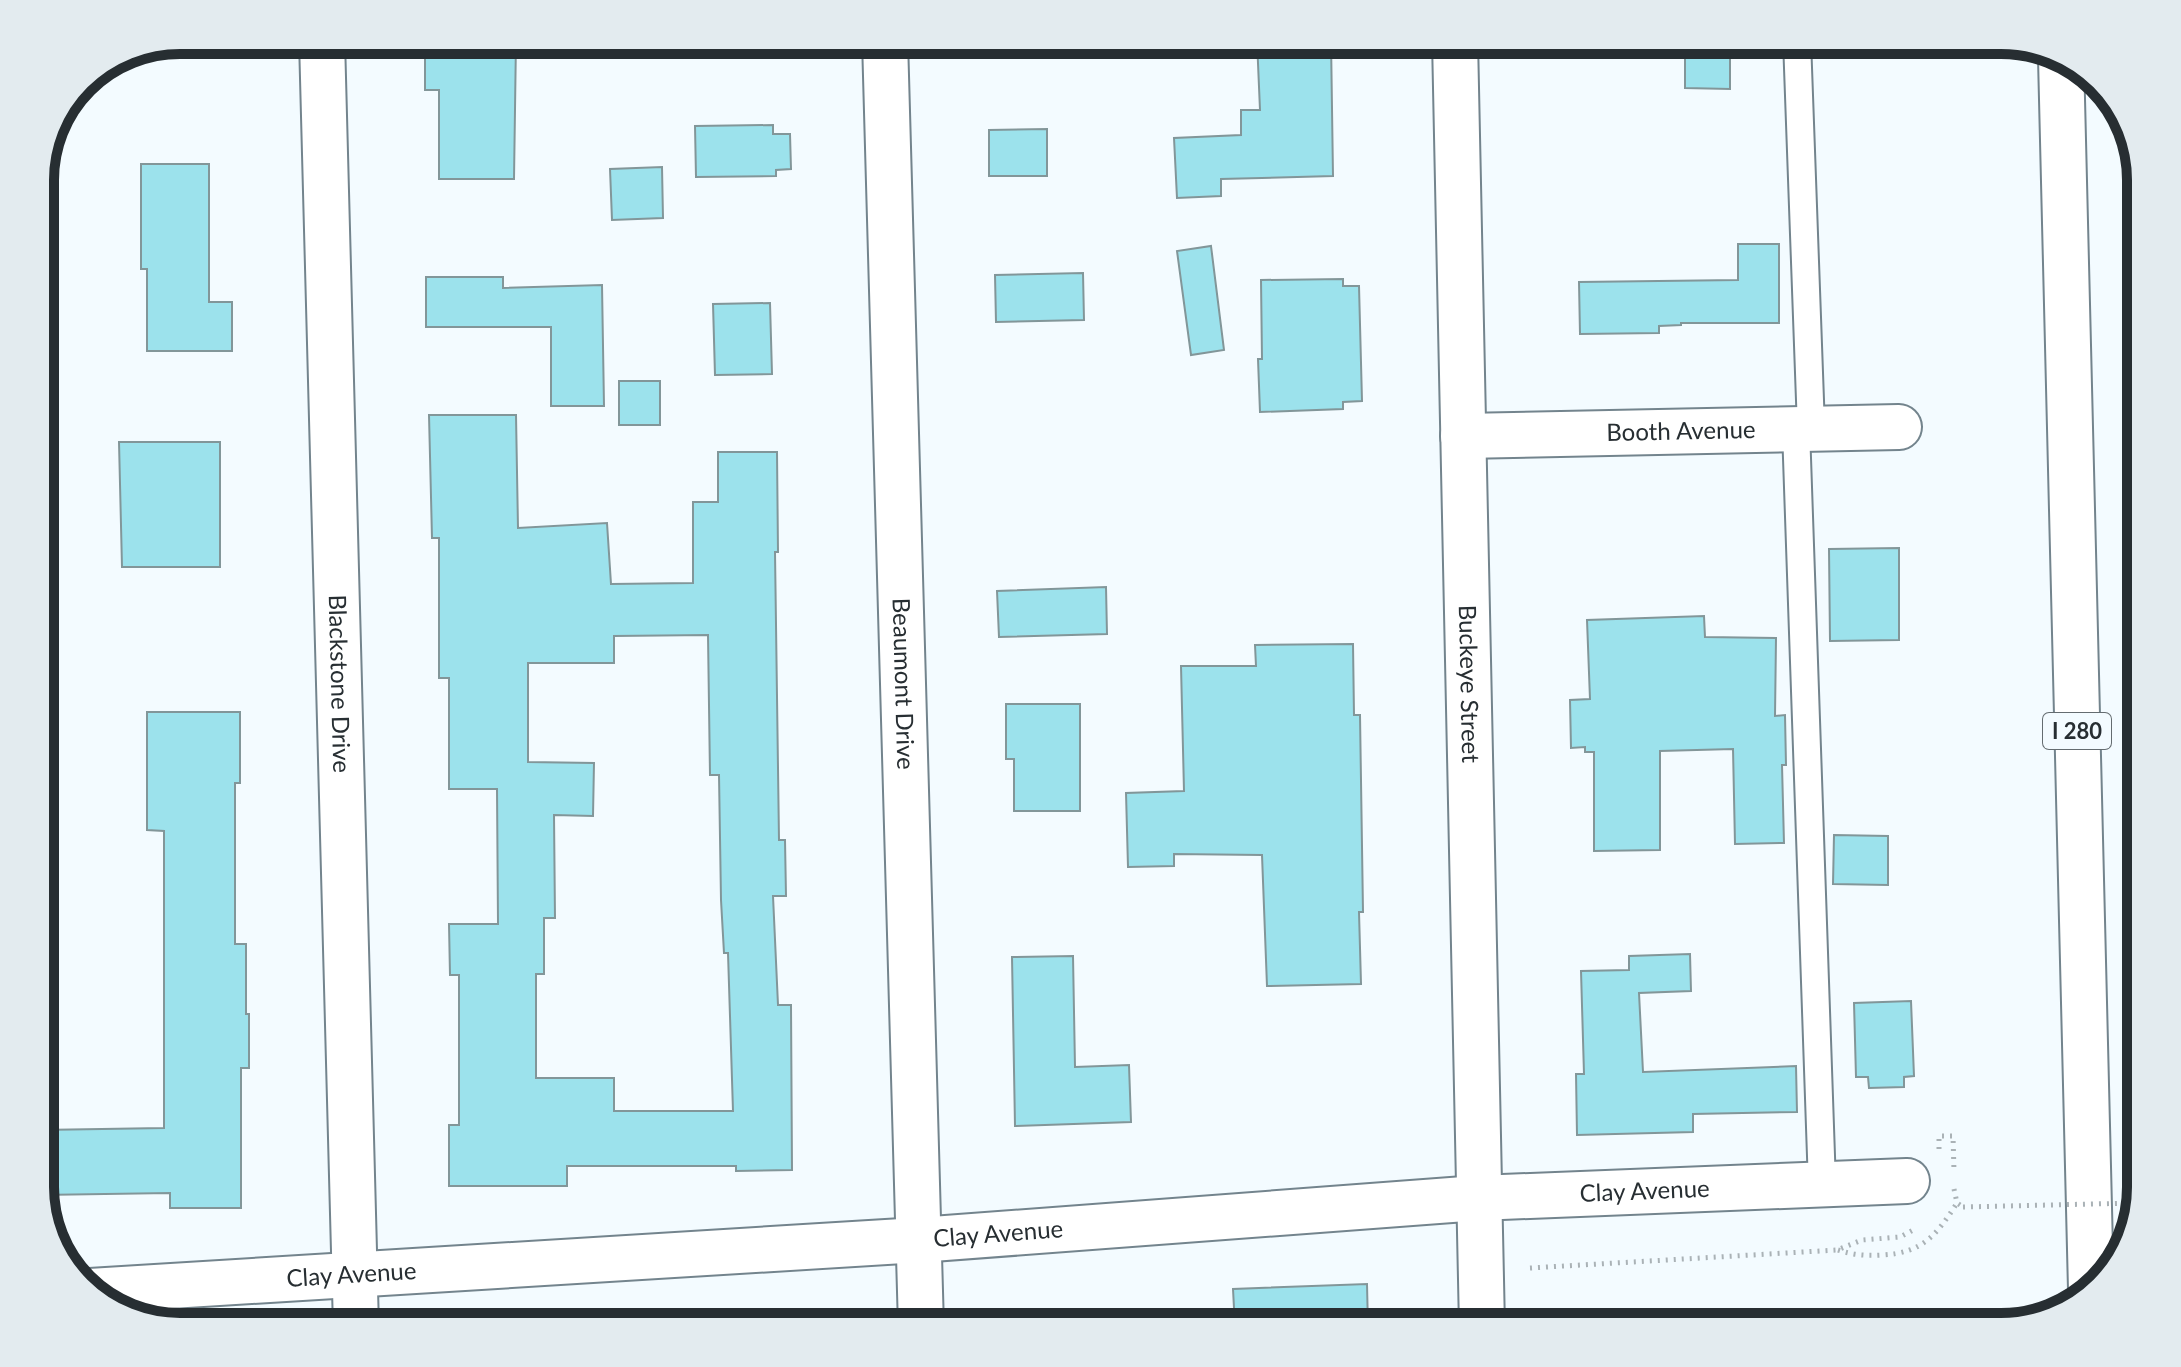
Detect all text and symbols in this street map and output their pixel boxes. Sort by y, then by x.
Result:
street label: Booth Avenue [1606,414,1756,446]
street label: Blackstone Drive [324,594,357,773]
street label: Beaumont Drive [888,597,921,770]
street label: Buckeye Street [1454,604,1486,764]
road number: I 280 [2043,713,2111,749]
street label: Clay Avenue [1579,1173,1710,1207]
street label: Clay Avenue [932,1213,1064,1252]
street label: Clay Avenue [286,1255,417,1292]

